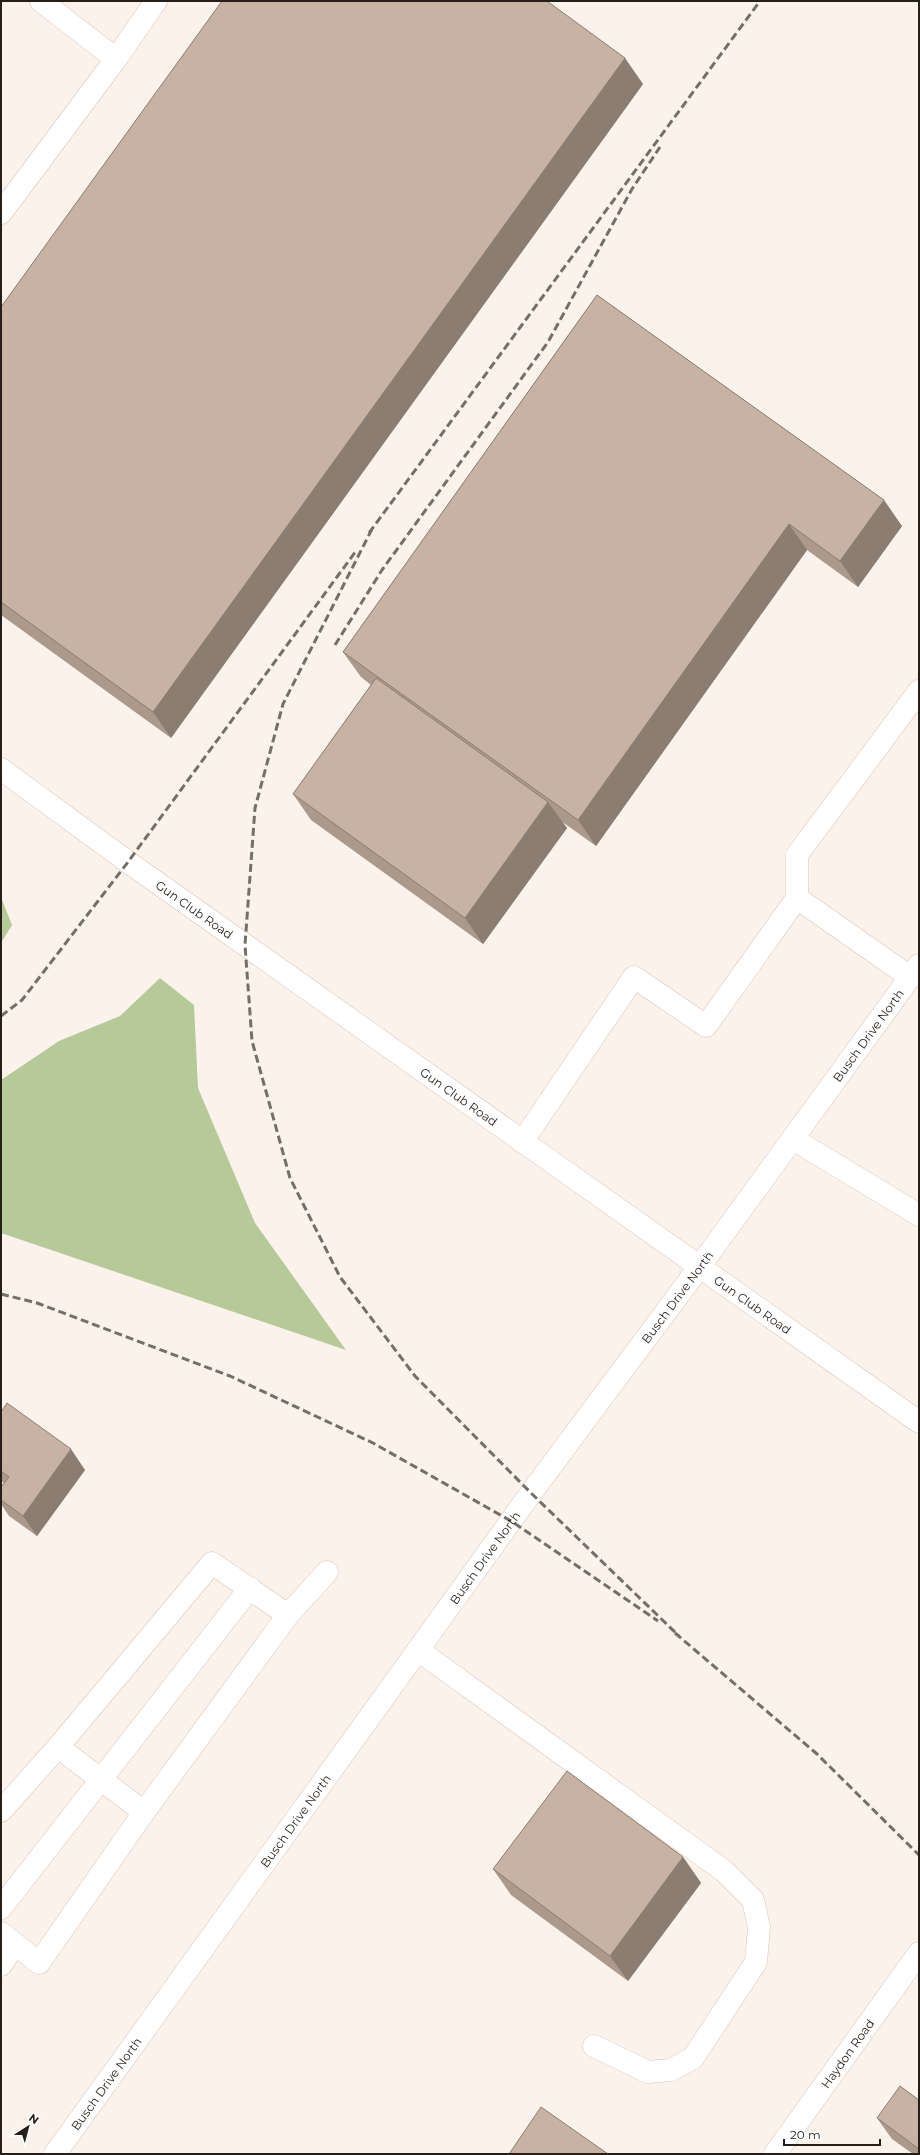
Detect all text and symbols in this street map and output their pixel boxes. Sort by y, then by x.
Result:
street label: Gun Club Road [153,877,236,942]
street label: Busch Drive North [829,986,907,1084]
street label: Gun Club Road [417,1064,501,1129]
street label: Busch Drive North [638,1248,716,1346]
street label: Gun Club Road [711,1272,794,1337]
street label: Busch Drive North [446,1508,523,1607]
street label: Busch Drive North [257,1771,334,1870]
street label: Haydon Road [817,2016,877,2091]
street label: Busch Drive North [67,2034,144,2133]
north arrow [8,2107,48,2147]
text: N [26,2111,42,2127]
scale bar [784,2121,880,2147]
text: 20 m [790,2127,821,2142]

